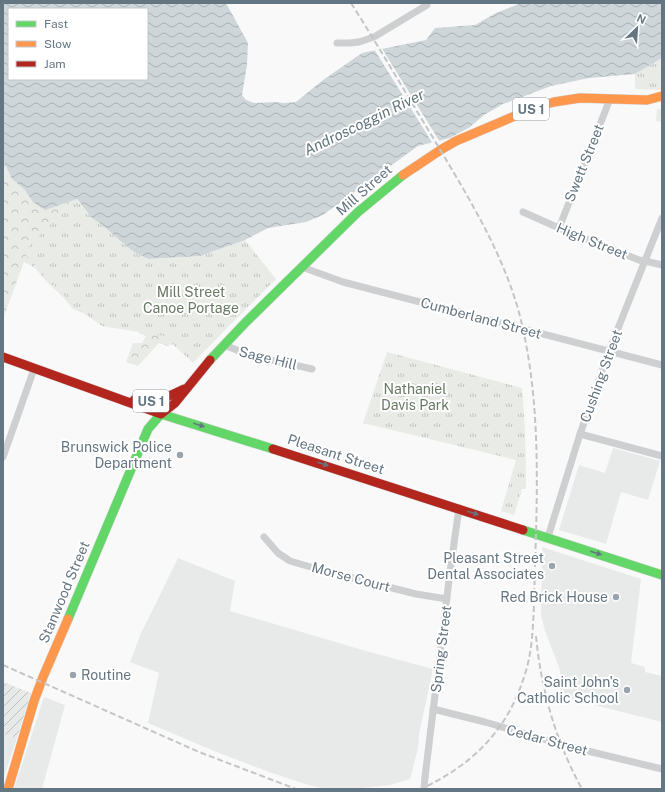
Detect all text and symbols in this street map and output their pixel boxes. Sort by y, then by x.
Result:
legend [8,8,148,80]
north arrow [617,8,657,48]
text: N [635,12,648,26]
text: Fast [44,17,69,31]
text: Slow [44,37,72,51]
text: Jam [44,57,66,71]
water label: Androscoggin River [301,85,427,159]
road number: US 1 [513,98,549,120]
street label: Swett Street [561,122,607,204]
street label: Mill Street [333,161,395,219]
street label: High Street [554,219,630,263]
park label: Mill Street Canoe Portage [143,284,239,316]
street label: Cumberland Street [419,294,543,342]
street label: Cushing Street [577,327,625,425]
street label: Sage Hill [237,343,299,373]
park label: Nathaniel Davis Park [381,381,449,413]
road number: US 1 [133,390,169,412]
one-way arrow [193,422,205,428]
street label: Pleasant Street [286,431,386,477]
place label: Brunswick Police Department [61,439,172,471]
marker: Brunswick Police Department [175,450,185,460]
one-way arrow [317,462,329,468]
one-way arrow [467,510,479,516]
street label: Stanwood Street [35,539,93,645]
place label: Pleasant Street Dental Associates [427,550,544,582]
one-way arrow [591,551,603,557]
street label: Morse Court [310,559,392,595]
marker: Pleasant Street Dental Associates [547,561,557,571]
place label: Red Brick House [500,589,608,605]
marker: Red Brick House [611,592,621,602]
street label: Spring Street [428,604,454,694]
place label: Routine [81,667,131,683]
marker: Routine [68,670,78,680]
place label: Saint John's Catholic School [517,674,619,706]
marker: Saint John's Catholic School [622,685,632,695]
street label: Cedar Street [505,721,589,759]

